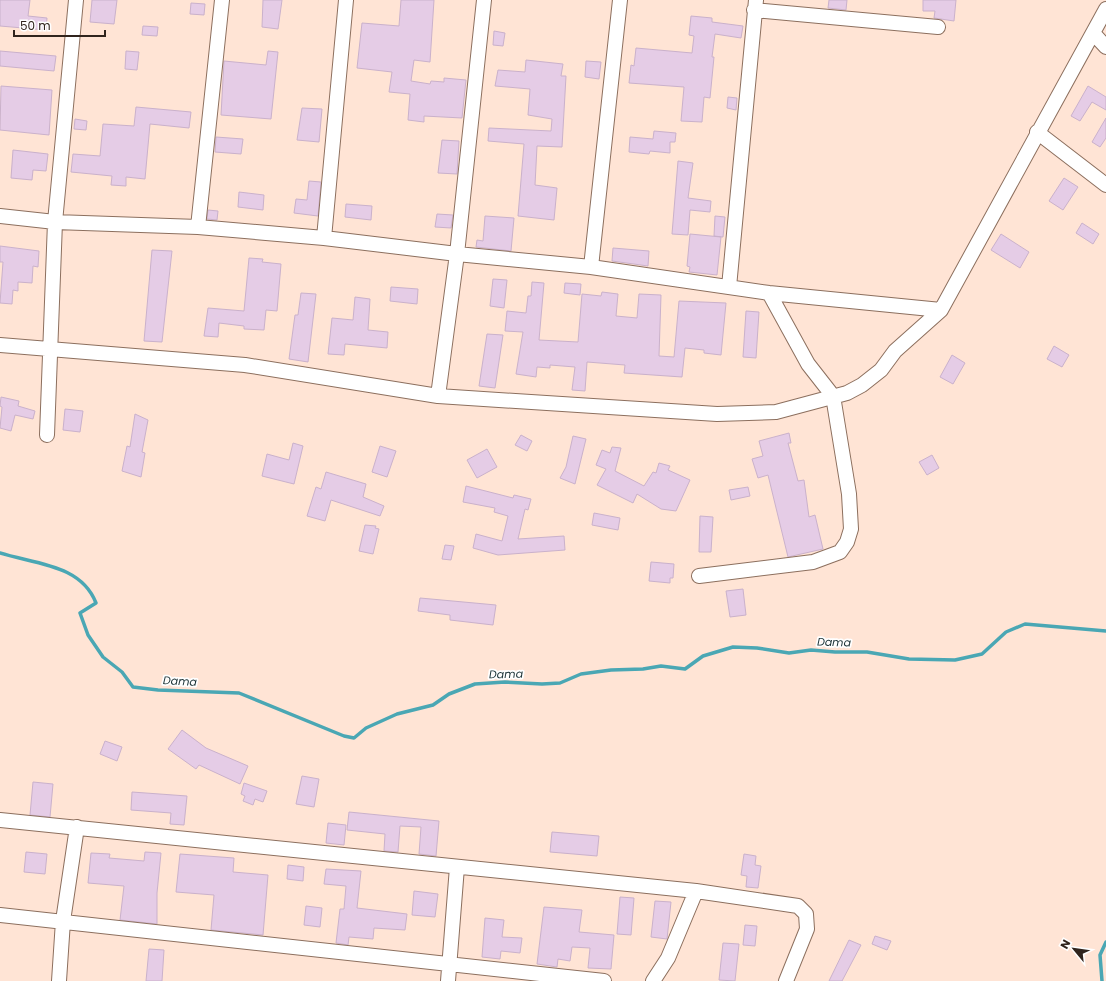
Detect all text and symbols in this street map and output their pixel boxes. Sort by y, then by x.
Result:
scale bar [14,12,105,38]
text: 50 m [20,17,51,34]
water label: Dama [817,633,852,651]
water label: Dama [489,666,524,682]
water label: Dama [163,672,198,690]
north arrow [1054,929,1094,969]
text: N [1056,937,1074,952]

